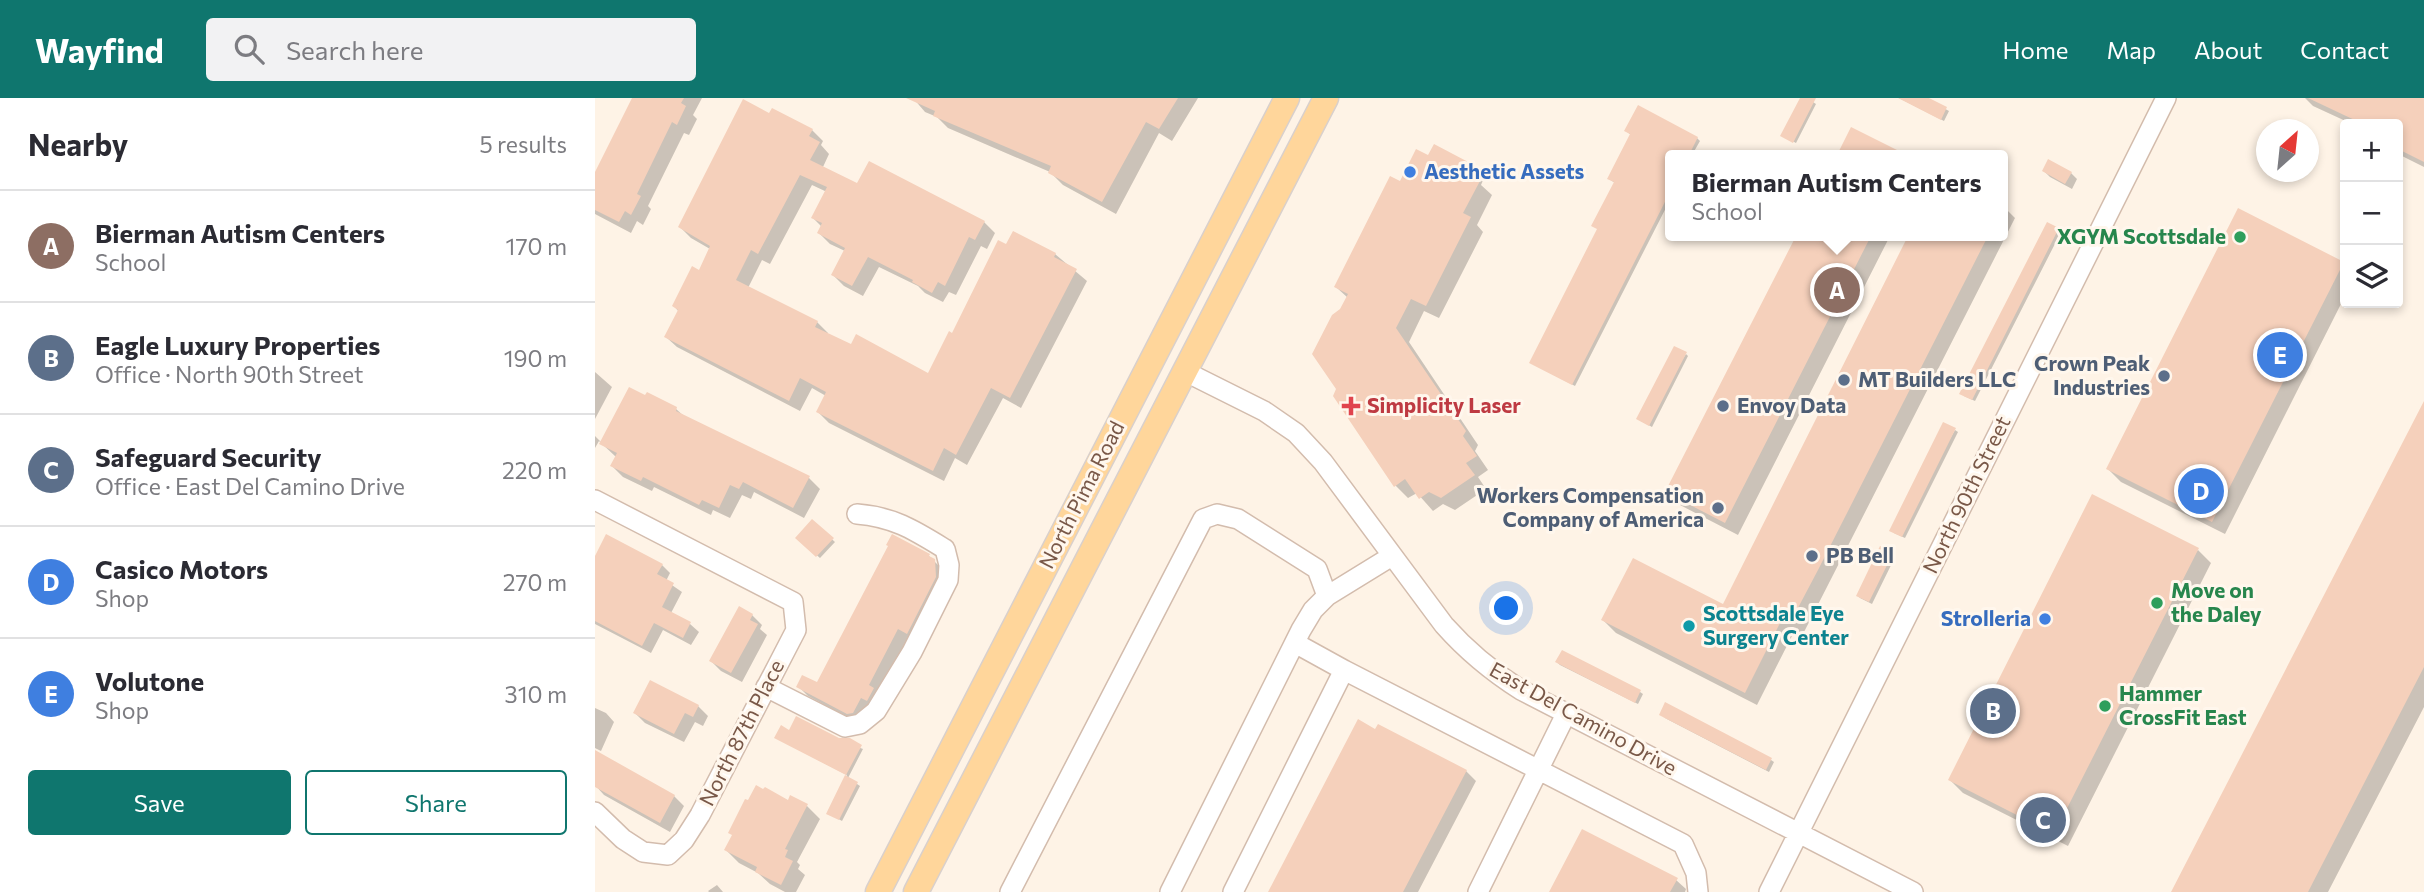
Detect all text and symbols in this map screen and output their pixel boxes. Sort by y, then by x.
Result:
search box [206,18,696,81]
text: Wayfind [35,29,164,70]
icon: search [230,30,268,68]
text: Search here [286,34,423,65]
text: Home [2003,35,2069,64]
text: Map [2107,35,2156,64]
text: About [2194,35,2262,64]
text: Contact [2300,35,2389,64]
north arrow [2256,119,2319,182]
map controls [2340,119,2403,308]
button: + [2340,119,2403,182]
text: Nearby [28,125,128,162]
text: 5 results [479,130,567,158]
popup [1665,150,2008,241]
place label: Aesthetic Assets [1424,158,1585,183]
marker: Aesthetic Assets [1402,164,1418,180]
text: Bierman Autism Centers [1691,166,1982,197]
button: − [2340,182,2403,245]
text: School [1691,197,1763,225]
text: Bierman Autism Centers [95,217,385,248]
place label: XGYM Scottsdale [2057,223,2226,248]
marker: XGYM Scottsdale [2232,229,2248,245]
text: A [43,232,59,260]
text: 170 m [506,232,567,260]
button: layers [2340,245,2403,308]
text: School [95,248,166,276]
pin: A [1814,264,1860,316]
text: Eagle Luxury Properties [95,329,380,360]
pin: E [2257,329,2303,381]
text: B [43,344,59,372]
text: 190 m [504,344,567,372]
place label: Crown Peak Industries [2034,350,2150,399]
text: Office · North 90th Street [95,360,363,388]
place label: MT Builders LLC [1858,366,2016,391]
marker: Crown Peak Industries [2156,368,2172,384]
marker: MT Builders LLC [1836,372,1852,388]
place label: Simplicity Laser [1367,392,1521,417]
place label: Envoy Data [1737,392,1846,417]
marker: Simplicity Laser [1341,396,1361,416]
marker: Envoy Data [1715,398,1731,414]
street label: North 90th Street [1917,412,2015,577]
street label: North Pima Road [1033,416,1129,572]
text: Safeguard Security [95,441,322,472]
text: C [43,456,59,484]
text: 220 m [502,456,567,484]
pin: D [2178,465,2224,517]
text: Office · East Del Camino Drive [95,472,405,500]
place label: Workers Compensation Company of America [1476,482,1704,531]
marker: Workers Compensation Company of America [1710,500,1726,516]
place label: PB Bell [1826,542,1894,567]
marker: PB Bell [1804,548,1820,564]
text: Casico Motors [95,553,268,584]
text: D [43,568,59,596]
text: 270 m [503,568,567,596]
place label: Move on the Daley [2171,577,2262,626]
text: Shop [95,584,149,612]
your location [1489,591,1523,625]
marker: Move on the Daley [2149,595,2165,611]
place label: Scottsdale Eye Surgery Center [1703,600,1849,649]
place label: Strolleria [1941,605,2031,630]
marker: Strolleria [2037,611,2053,627]
marker: Scottsdale Eye Surgery Center [1681,618,1697,634]
street label: North 87th Place [693,655,788,810]
street label: East Del Camino Drive [1486,656,1682,780]
text: Volutone [95,665,204,696]
text: E [44,680,58,708]
text: 310 m [505,680,567,708]
place label: Hammer CrossFit East [2119,680,2247,729]
pin: B [1970,685,2016,737]
text: Shop [95,696,149,724]
marker: Hammer CrossFit East [2097,698,2113,714]
button: Save [28,770,291,835]
button: Share [305,770,567,835]
pin: C [2020,794,2066,846]

